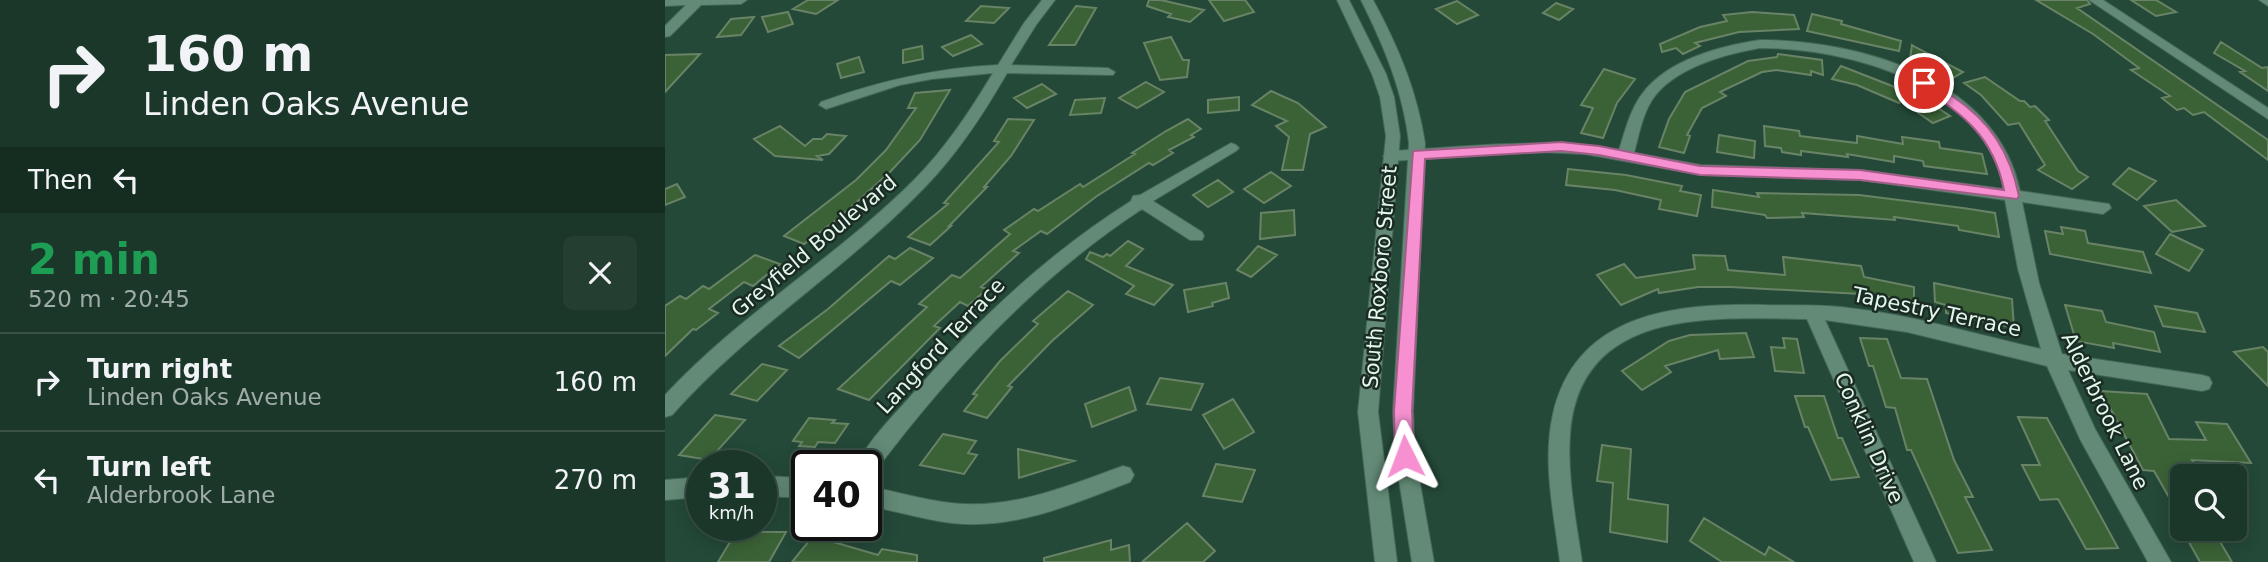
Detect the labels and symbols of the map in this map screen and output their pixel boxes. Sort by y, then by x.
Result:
pin [1894,53,1954,113]
street label: South Roxboro Street [1358,165,1402,389]
street label: Greyfield Boulevard [727,170,901,322]
street label: Langford Terrace [872,273,1010,419]
street label: Tapestry Terrace [1850,282,2024,342]
street label: Alderbrook Lane [2057,328,2153,494]
street label: Conklin Drive [1829,369,1909,507]
position arrow [1368,419,1442,493]
speed limit sign: 40 [791,450,882,541]

